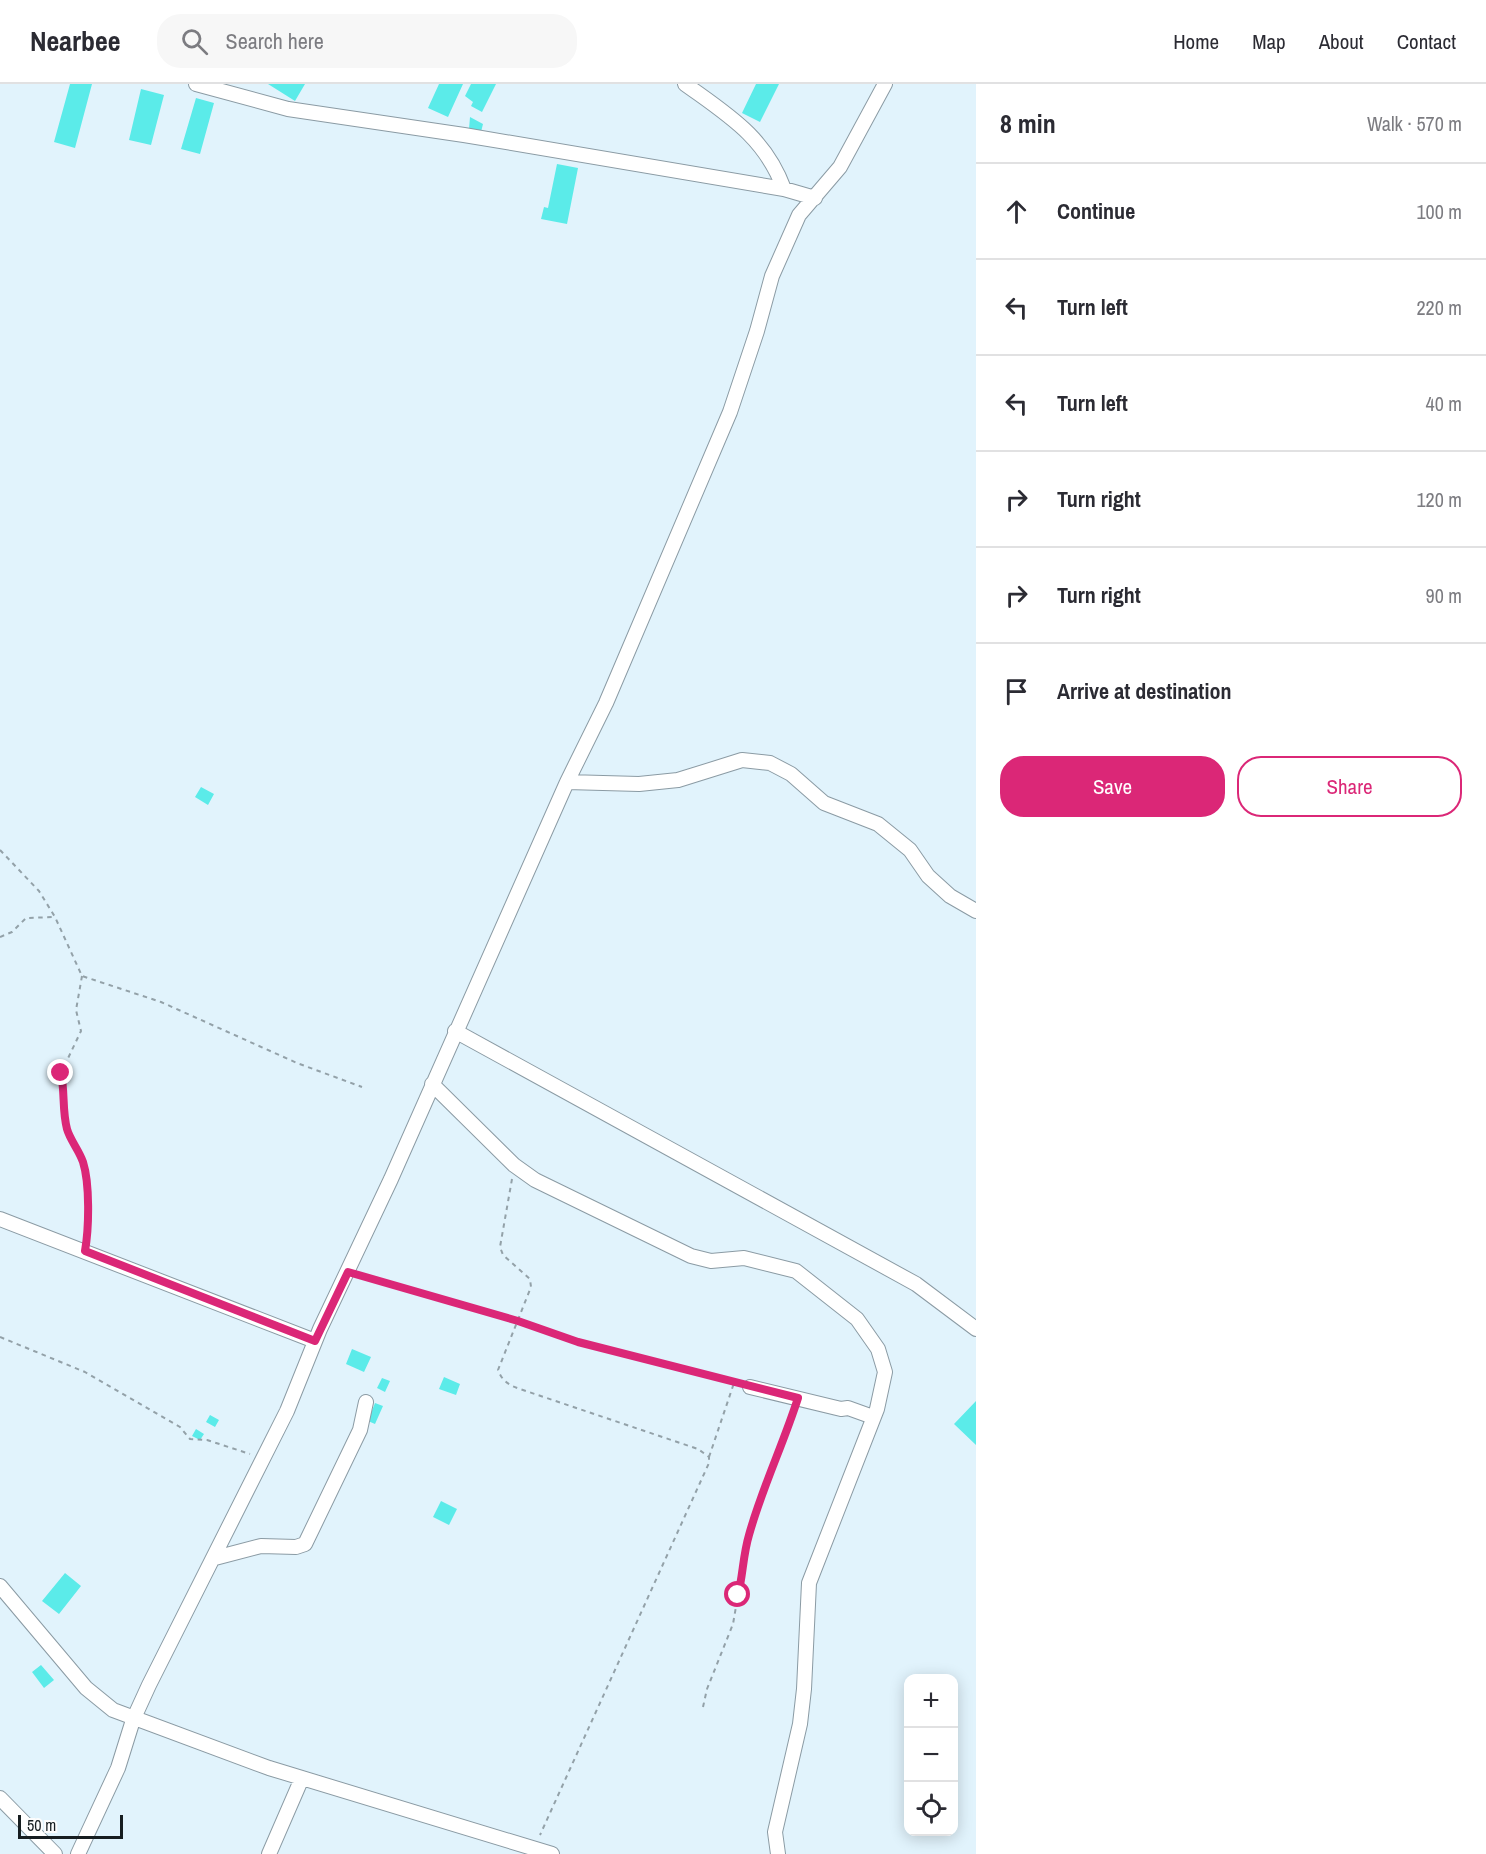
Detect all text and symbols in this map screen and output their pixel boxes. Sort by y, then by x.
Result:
search box [157,14,577,68]
text: Nearbee [30,22,121,60]
icon: search [178,25,211,58]
text: Search here [226,26,324,56]
text: Home [1173,27,1219,56]
text: Map [1252,27,1286,56]
text: About [1319,27,1364,56]
text: Contact [1397,27,1456,56]
text: 8 min [1000,106,1056,141]
text: Walk · 570 m [1367,110,1462,137]
icon: ahead [1000,195,1033,228]
text: Continue [1057,196,1135,226]
text: 100 m [1416,198,1462,225]
icon: left [1000,291,1033,324]
text: Turn left [1057,292,1128,322]
text: 220 m [1416,294,1462,321]
icon: left [1000,387,1033,420]
text: Turn left [1057,388,1128,418]
text: 40 m [1426,390,1462,417]
icon: right [1000,483,1033,516]
text: Turn right [1057,484,1141,514]
text: 120 m [1416,486,1462,513]
icon: right [1000,579,1033,612]
text: Turn right [1057,580,1141,610]
text: 90 m [1426,582,1462,609]
icon: arrive [1000,675,1033,708]
text: Arrive at destination [1057,676,1231,706]
button: Save [1000,756,1225,817]
button: Share [1237,756,1462,817]
route end [47,1059,73,1085]
route start [724,1581,750,1607]
map controls [904,1674,958,1836]
button: + [904,1674,958,1728]
button: − [904,1728,958,1782]
button: locate [904,1782,958,1836]
scale bar [18,1812,123,1840]
text: 50 m [27,1814,56,1836]

